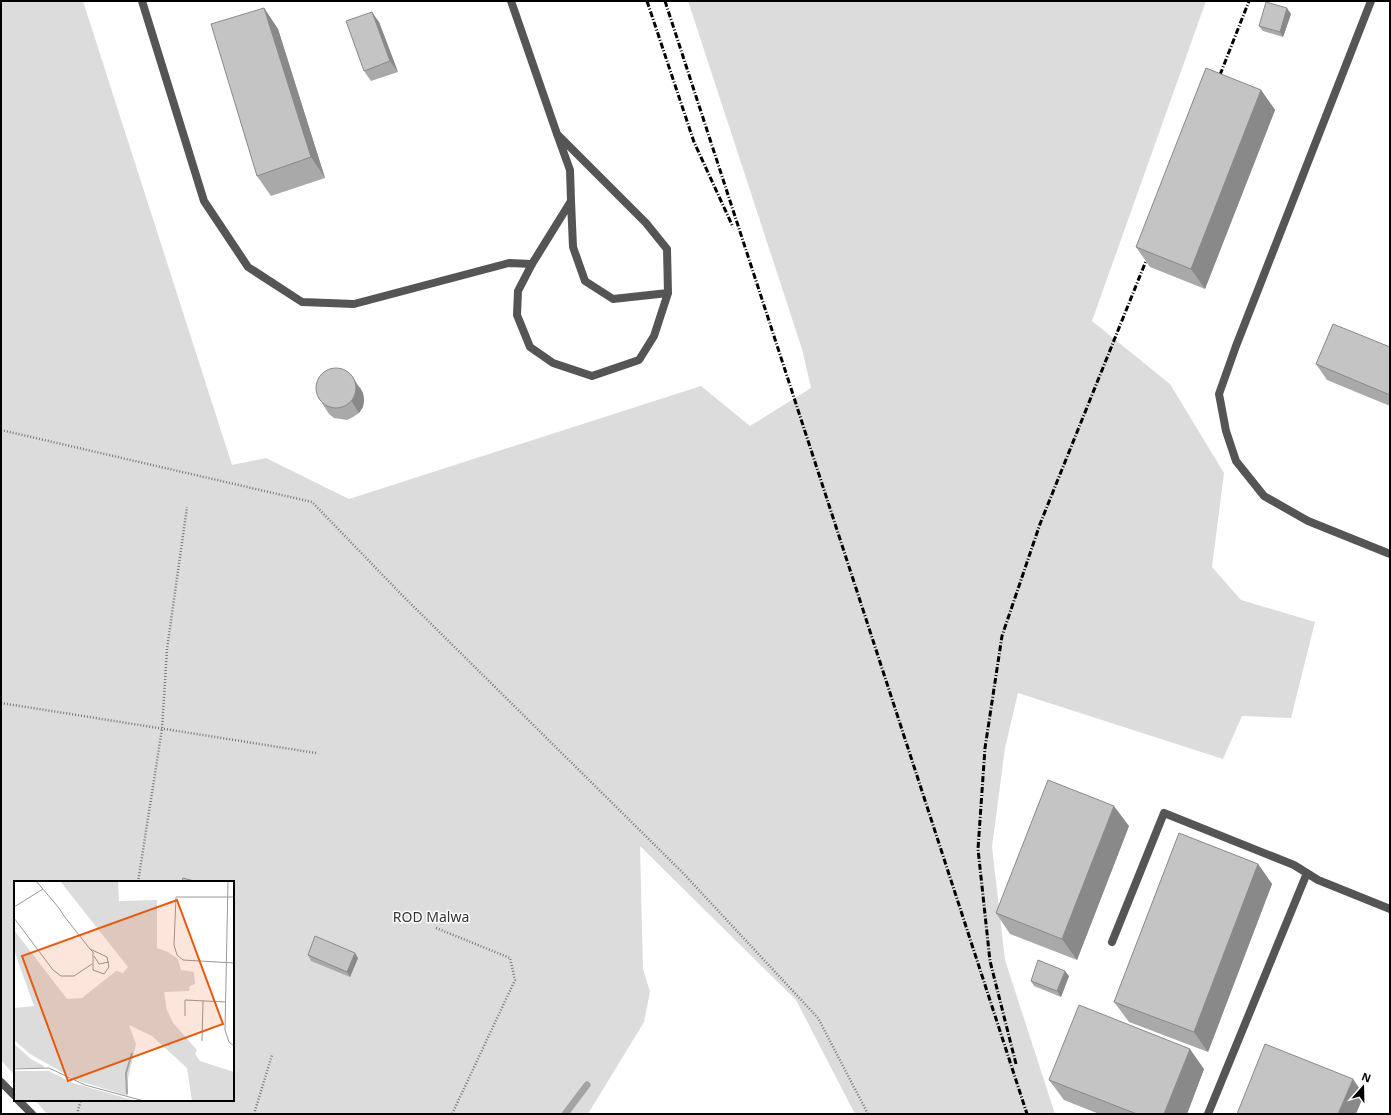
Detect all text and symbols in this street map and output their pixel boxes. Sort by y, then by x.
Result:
inset map [14,881,234,1101]
park label: ROD Malwa [393,907,469,926]
north arrow [1343,1067,1383,1107]
text: N [1360,1069,1373,1086]

